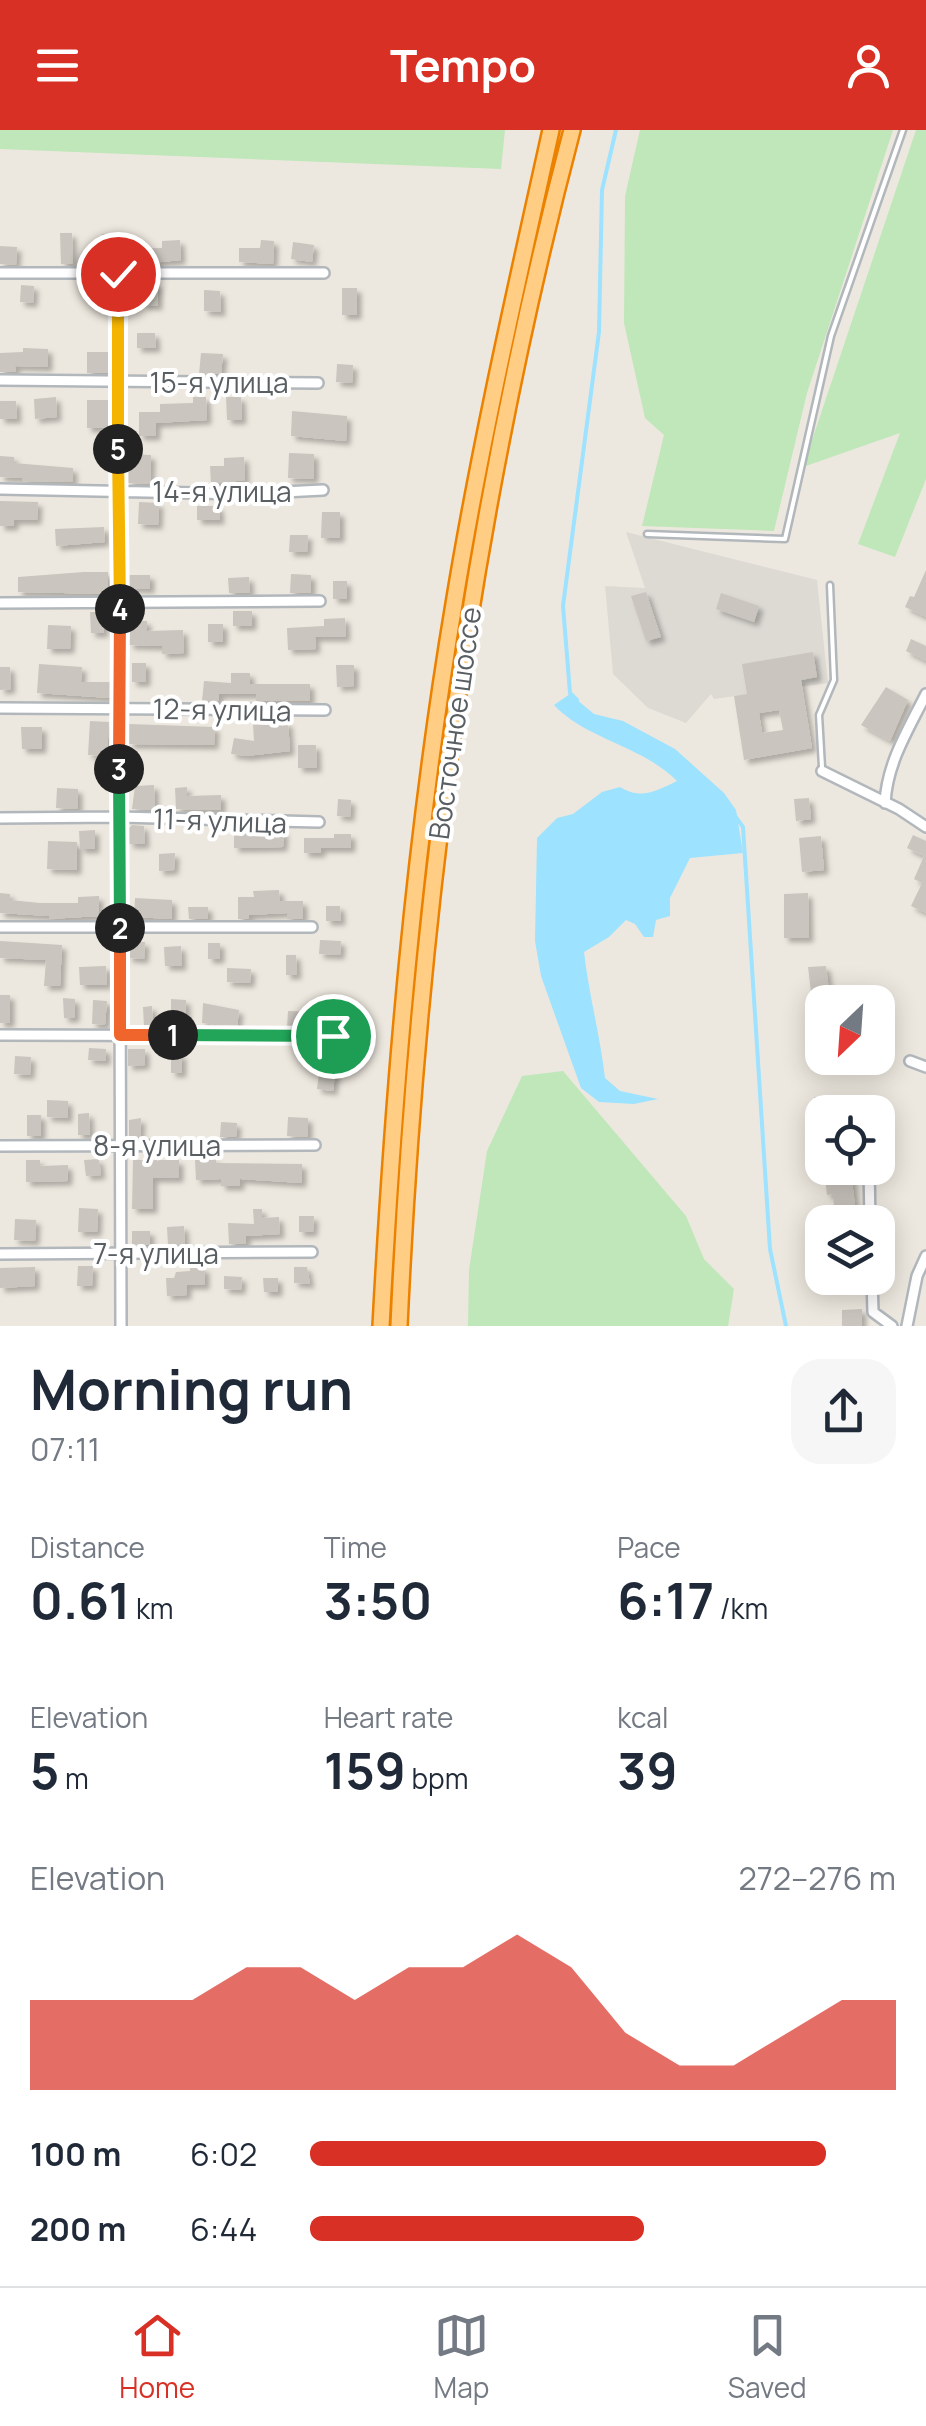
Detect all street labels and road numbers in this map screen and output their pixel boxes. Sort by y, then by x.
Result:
street label: 15-я улица [149,363,289,401]
street label: 14-я улица [152,472,292,510]
street label: Восточное шоссе [419,604,489,842]
street label: 12-я улица [152,689,292,729]
street label: 11-я улица [152,799,288,841]
street label: 8-я улица [93,1126,221,1164]
street label: 7-я улица [93,1234,219,1272]

